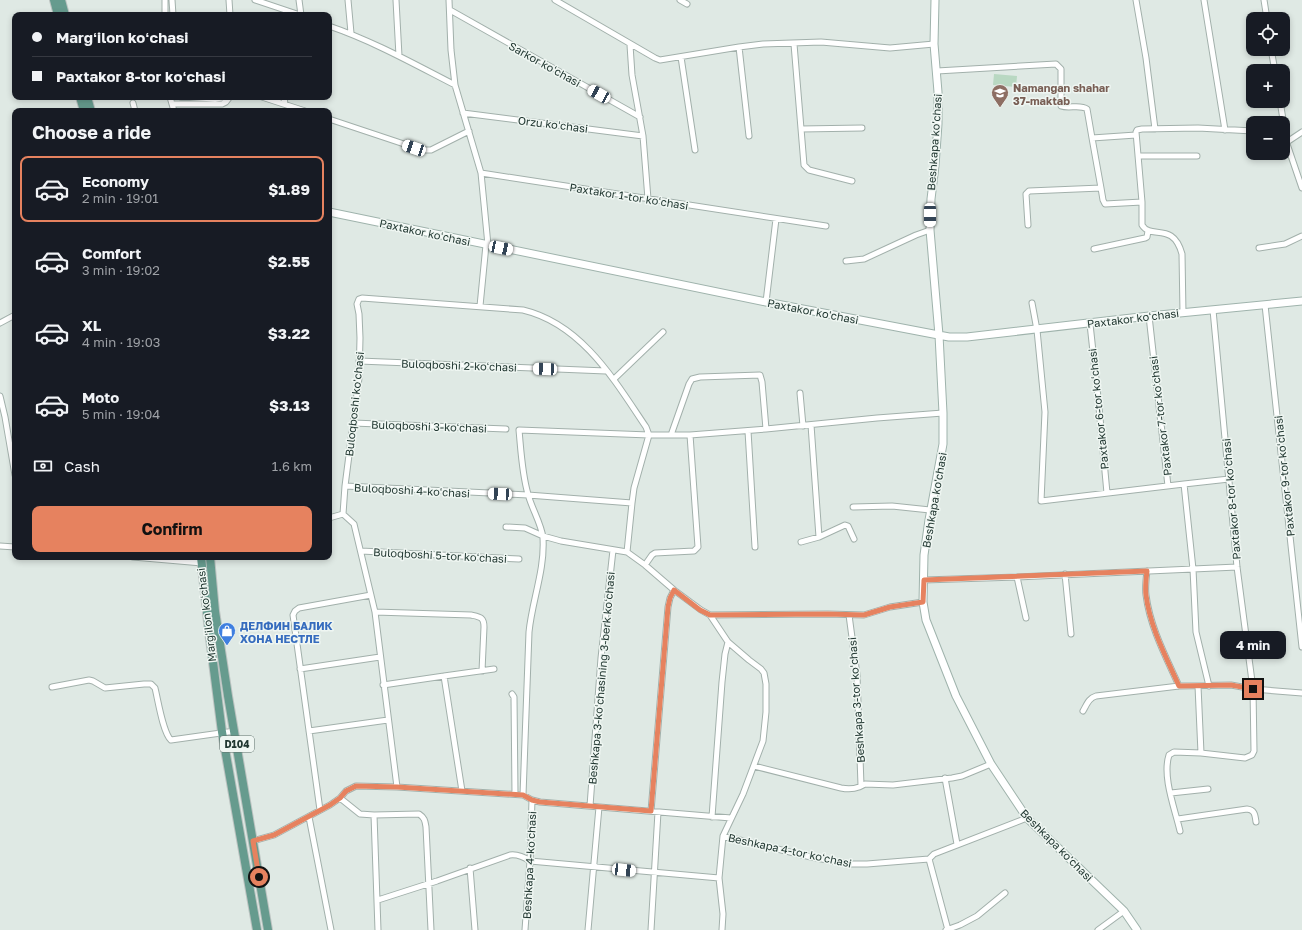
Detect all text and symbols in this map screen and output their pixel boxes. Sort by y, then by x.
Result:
map controls [1246,12,1290,160]
button: locate [1246,12,1290,56]
text: Margʻilon koʻchasi [56,28,188,46]
street label: Sarkor koʻchasi [507,39,583,89]
button: + [1246,64,1290,108]
text: Paxtakor 8-tor koʻchasi [56,67,226,85]
place label: Namangan shahar 37-maktab [1013,81,1110,107]
car [586,83,612,105]
school or university icon: Namangan shahar 37-maktab [990,83,1010,108]
street label: Beshkapa ko'chasi [924,93,944,191]
street label: Orzu koʻchasi [517,113,589,135]
button: − [1246,116,1290,160]
text: Choose a ride [32,121,151,143]
car [401,138,427,158]
icon: car [34,171,70,207]
text: Economy [82,172,149,190]
text: $1.89 [268,180,310,198]
street label: Paxtakor 1-tor koʻchasi [569,180,689,212]
text: 2 min · 19:01 [82,190,159,206]
car [924,203,936,227]
street label: Paxtakor koʻchasi [378,216,472,248]
car [488,240,514,256]
icon: car [34,243,70,279]
text: Comfort [82,244,141,262]
text: $2.55 [268,252,310,270]
text: 3 min · 19:02 [82,262,160,278]
street label: Paxtakor koʻchasi [766,296,860,326]
street label: Paxtakor koʻchasi [1086,306,1180,330]
icon: car [34,315,70,351]
text: XL [82,316,101,334]
text: $3.22 [268,324,310,342]
text: 4 min · 19:03 [82,334,160,350]
street label: Paxtakor 6-tor koʻchasi [1085,348,1111,470]
street label: Buloqboshi koʻchasi [342,351,366,457]
street label: Paxtakor 7-tor koʻchasi [1146,355,1174,477]
street label: Buloqboshi 2-koʻchasi [401,356,517,374]
car [533,363,557,375]
icon: car [34,387,70,423]
text: Moto [82,388,119,406]
text: $3.13 [269,396,310,414]
text: 5 min · 19:04 [82,406,160,422]
street label: Paxtakor 9-tor koʻchasi [1271,415,1297,537]
street label: Buloqboshi 3-koʻchasi [371,417,487,435]
street label: Paxtakor 8-tor koʻchasi [1219,438,1243,560]
street label: Beshkapa ko'chasi [919,451,949,549]
icon: cash [32,455,54,477]
text: Cash [64,457,100,475]
text: 1.6 km [272,458,312,474]
street label: Buloqboshi 4-koʻchasi [354,480,470,500]
car [488,487,512,501]
button: Confirm [32,506,312,552]
street label: Buloqboshi 5-tor koʻchasi [373,545,507,565]
street label: Margʻilon koʻchasi [194,567,218,663]
street label: Beshkapa 3-koʻchasining 3-berk koʻchasi [585,571,617,785]
place label: ДЕЛФИН БАЛИК ХОНА НЕСТЛЕ [240,619,333,645]
shop icon: ДЕЛФИН БАЛИК ХОНА НЕСТЛЕ [217,621,237,646]
callout: 4 min [1220,631,1286,659]
street label: Beshkapa 3-tor koʻchasi [845,637,867,763]
text: 4 min [1236,637,1270,653]
route end [1244,680,1262,698]
road number: D104 [220,736,254,752]
street label: Beshkapa ko'chasi [1018,806,1096,884]
street label: Beshkapa 4-koʻchasi [520,811,538,919]
street label: Beshkapa 4-tor koʻchasi [727,831,853,869]
car [611,863,637,877]
route start [250,868,268,886]

